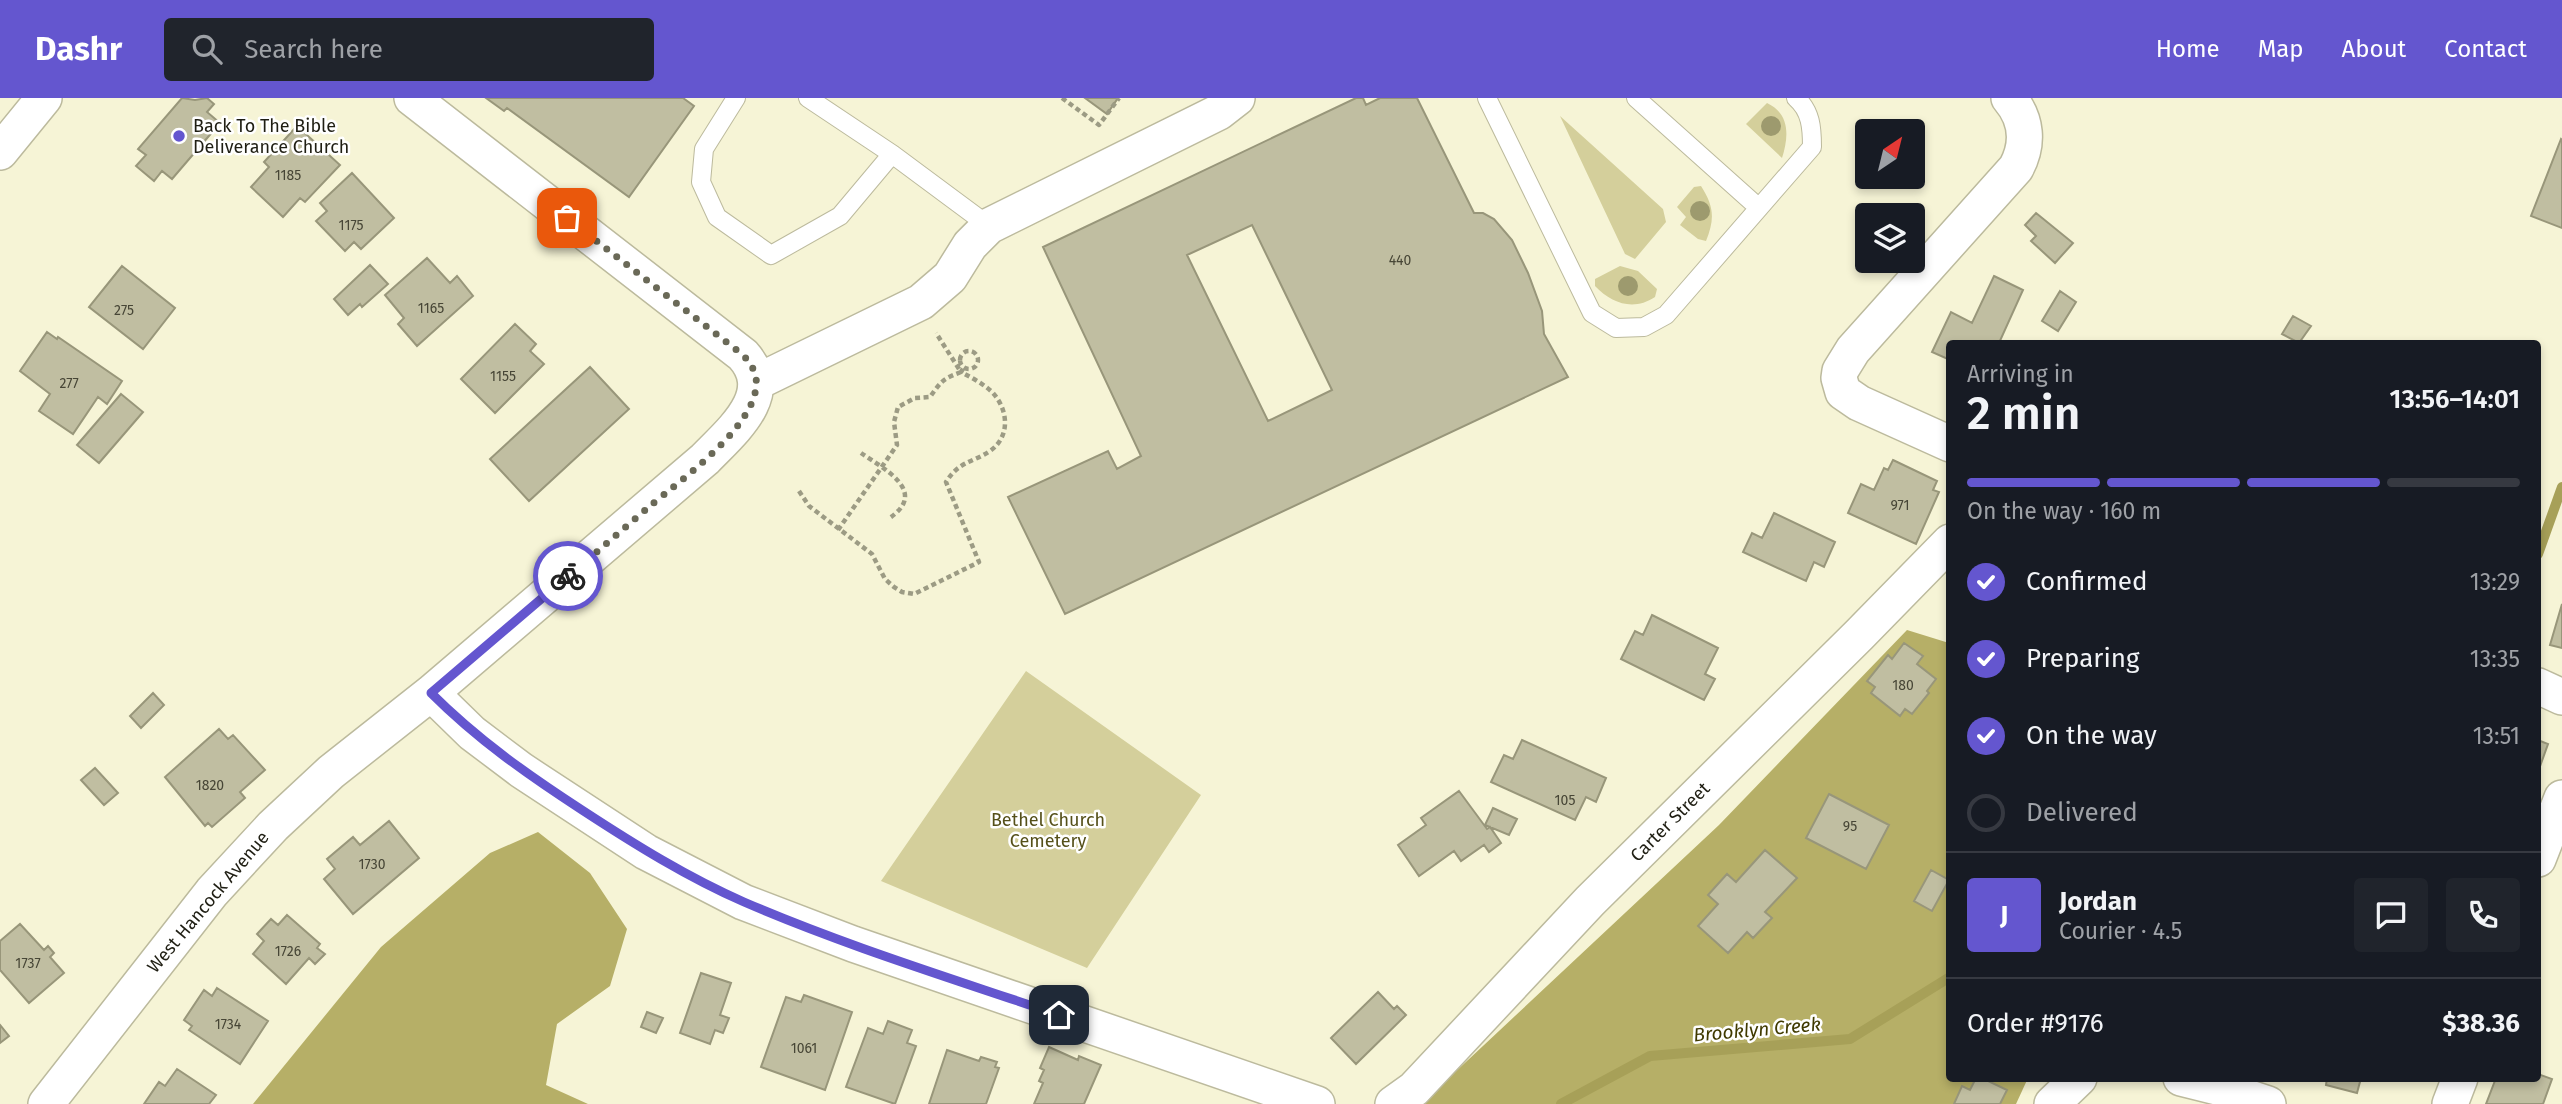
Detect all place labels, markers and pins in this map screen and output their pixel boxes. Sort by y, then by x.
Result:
place label: Back To The Bible Deliverance Church [193,115,349,158]
marker: Back To The Bible Deliverance Church [171,128,187,144]
pin [537,188,597,248]
pin [1029,985,1089,1045]

